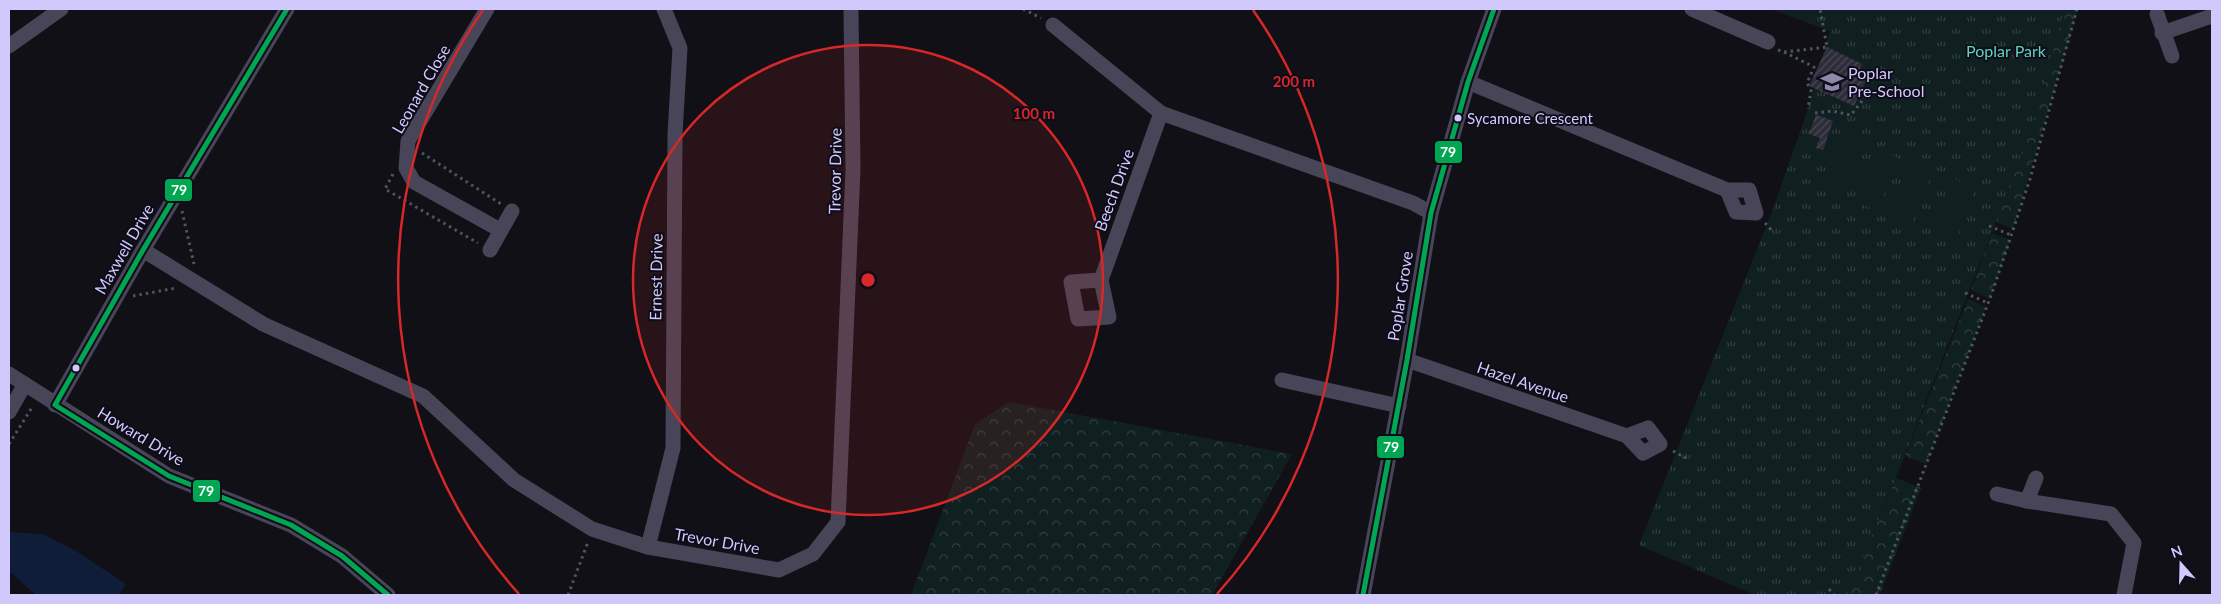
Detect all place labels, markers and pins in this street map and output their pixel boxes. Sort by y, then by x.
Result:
place label: Poplar Pre-School [1848,63,1924,100]
school or university icon: Poplar Pre-School [1819,69,1845,95]
place label: Sycamore Crescent [1467,109,1593,127]
marker: Sycamore Crescent [1453,113,1463,123]
centre of rings [859,271,877,289]
unlabelled marker [71,363,81,373]

